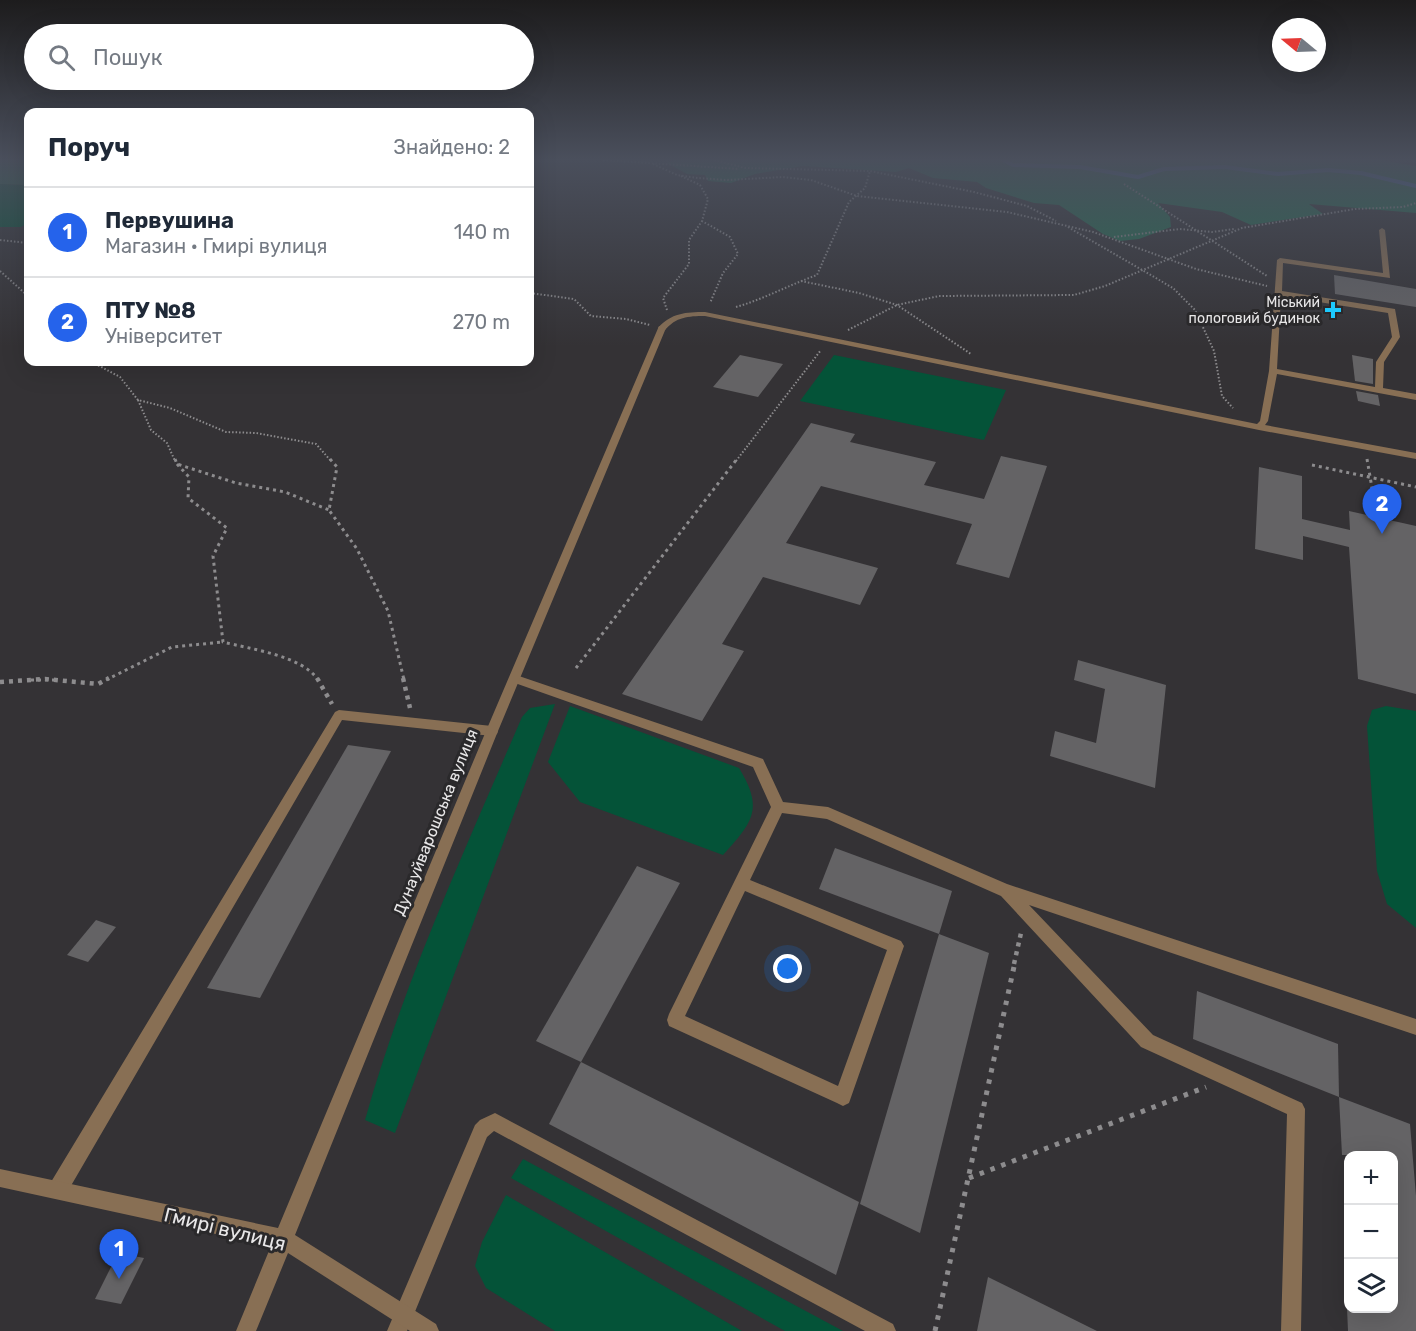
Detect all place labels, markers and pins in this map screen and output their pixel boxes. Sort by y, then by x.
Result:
place label: Міський пологовий будинок [1189,294,1320,327]
marker: Міський пологовий будинок [1324,301,1342,319]
pin: 2 [1362,484,1402,534]
pin: 1 [100,1230,138,1279]

